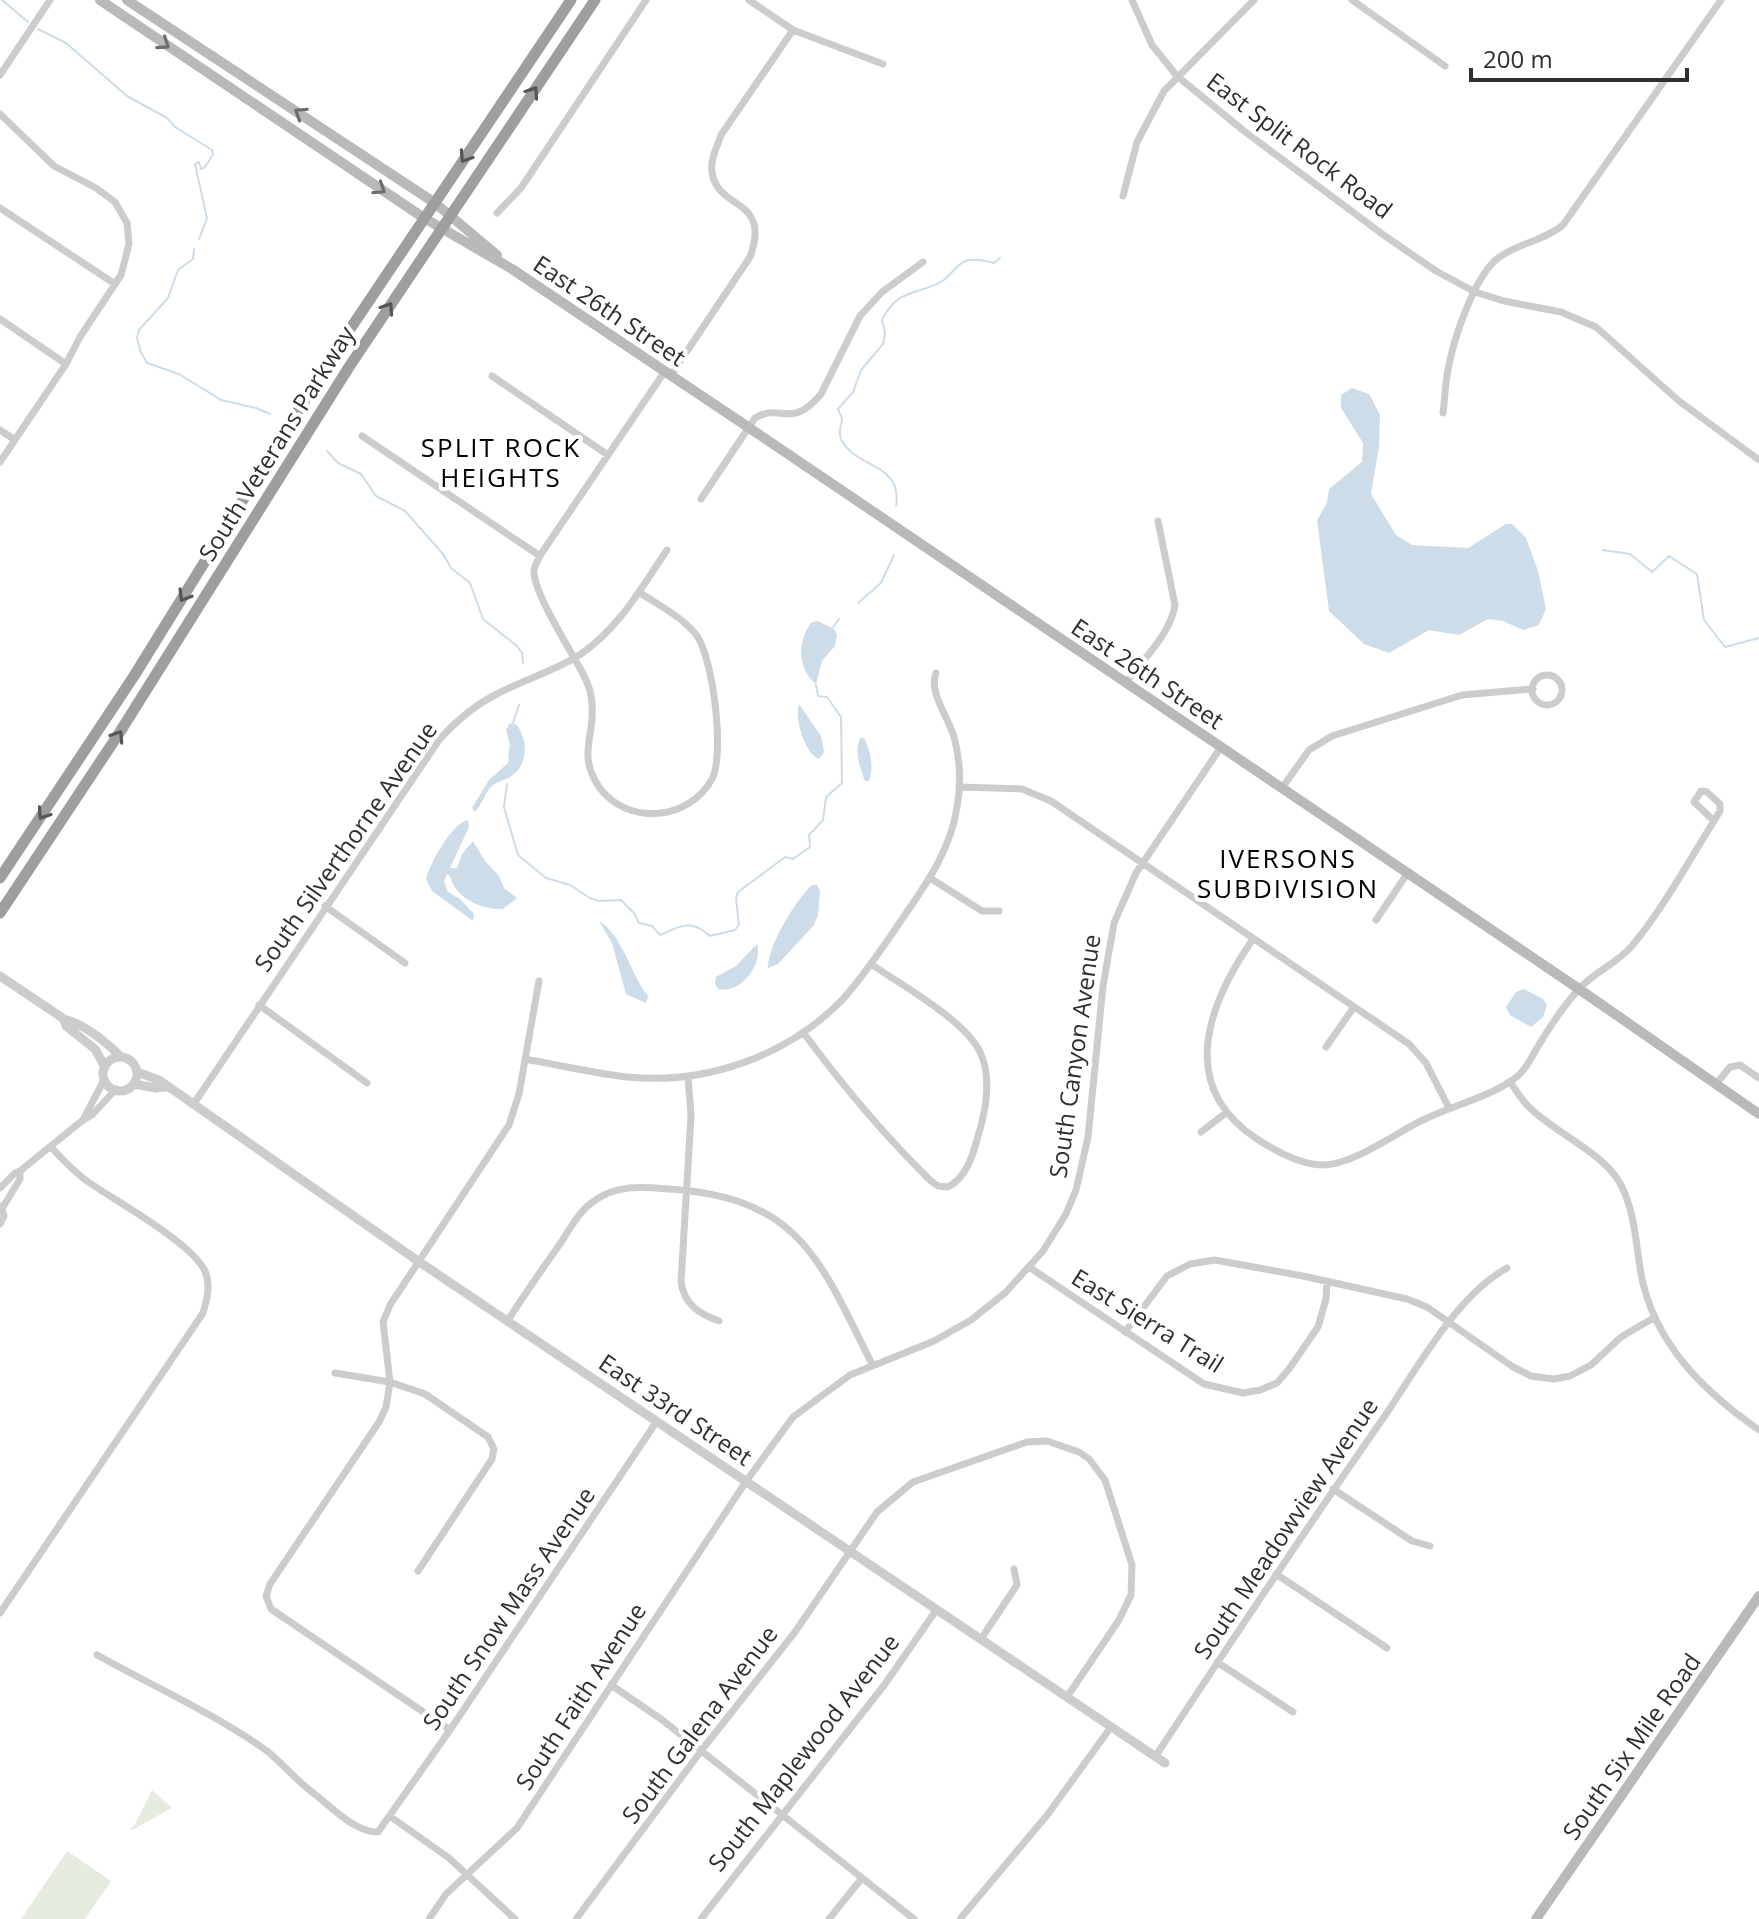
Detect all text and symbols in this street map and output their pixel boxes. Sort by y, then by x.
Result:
scale bar [1471,32,1687,82]
one-way arrow [156,34,170,49]
text: 200 m [1483,42,1553,75]
street label: East Split Rock Road [1200,64,1400,226]
one-way arrow [523,86,538,101]
one-way arrow [294,108,308,123]
one-way arrow [460,149,475,163]
one-way arrow [371,179,386,194]
street label: East 26th Street [527,247,693,373]
one-way arrow [378,302,393,317]
street label: South Veterans Parkway [190,318,362,567]
district label: SPLIT ROCK HEIGHTS [421,429,581,495]
one-way arrow [179,587,194,602]
street label: East 26th Street [1065,610,1231,736]
street label: South Silverthorne Avenue [246,715,444,977]
one-way arrow [108,730,123,745]
one-way arrow [38,805,53,820]
district label: IVERSONS SUBDIVISION [1197,840,1379,906]
street label: South Canyon Avenue [1041,932,1107,1180]
street label: East Sierra Trail [1066,1260,1230,1380]
street label: East 33rd Street [593,1346,759,1472]
street label: South Meadowview Avenue [1185,1391,1385,1665]
street label: South Snow Mass Avenue [414,1480,602,1736]
street label: South Faith Avenue [507,1596,653,1796]
street label: South Galena Avenue [614,1618,784,1830]
street label: South Maplewood Avenue [700,1626,906,1878]
street label: South Six Mile Road [1554,1646,1708,1846]

